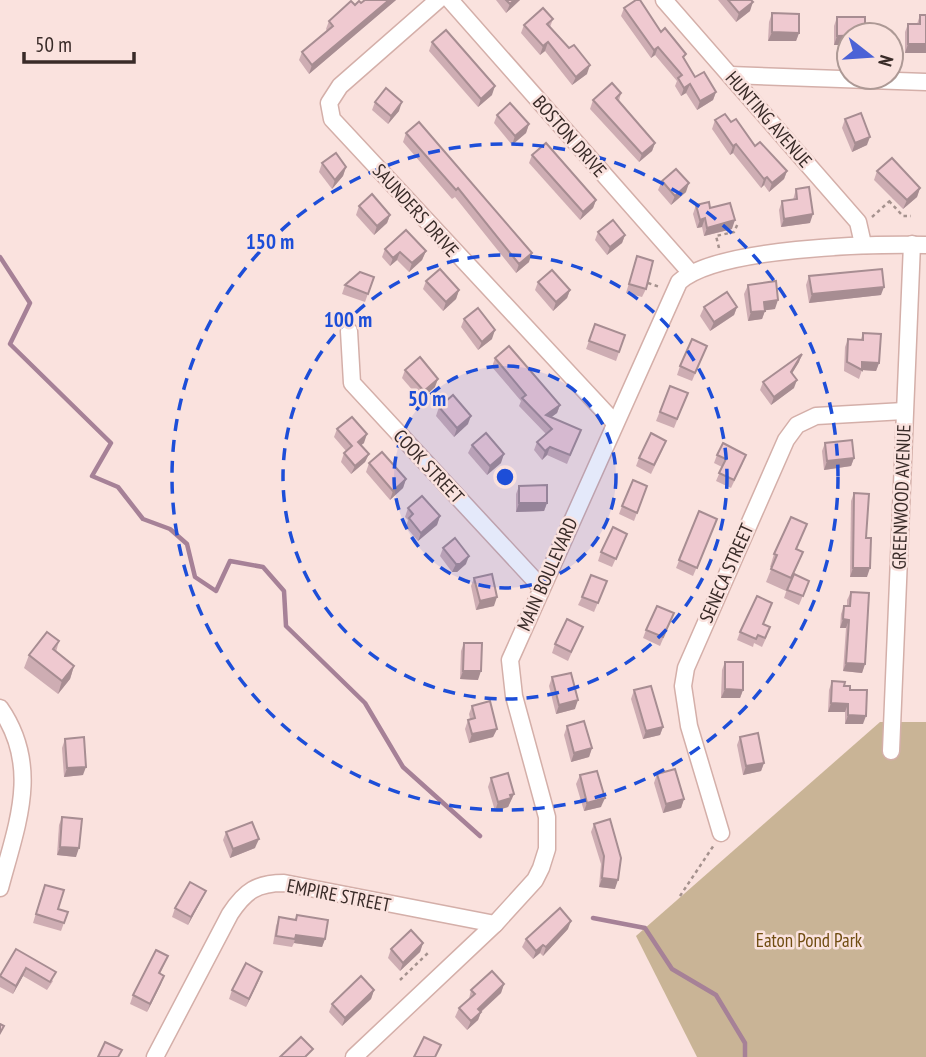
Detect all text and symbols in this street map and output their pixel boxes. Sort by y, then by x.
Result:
scale bar [24,21,135,65]
north arrow [835,21,905,91]
text: 50 m [35,31,72,58]
text: N [873,53,899,69]
street label: HUNTING AVENUE [721,66,817,172]
street label: BOSTON DRIVE [528,90,612,182]
street label: SAUNDERS DRIVE [368,158,464,262]
text: 150 m [246,228,294,255]
text: 100 m [324,306,372,333]
text: 50 m [408,385,446,412]
street label: COOK STREET [389,424,470,508]
street label: GREENWOOD AVENUE [886,424,916,570]
centre of rings [493,465,517,489]
street label: MAIN BOULEVARD [511,514,583,634]
street label: SENECA STREET [694,519,759,626]
street label: EMPIRE STREET [285,873,393,917]
park label: Eaton Pond Park [756,928,863,952]

